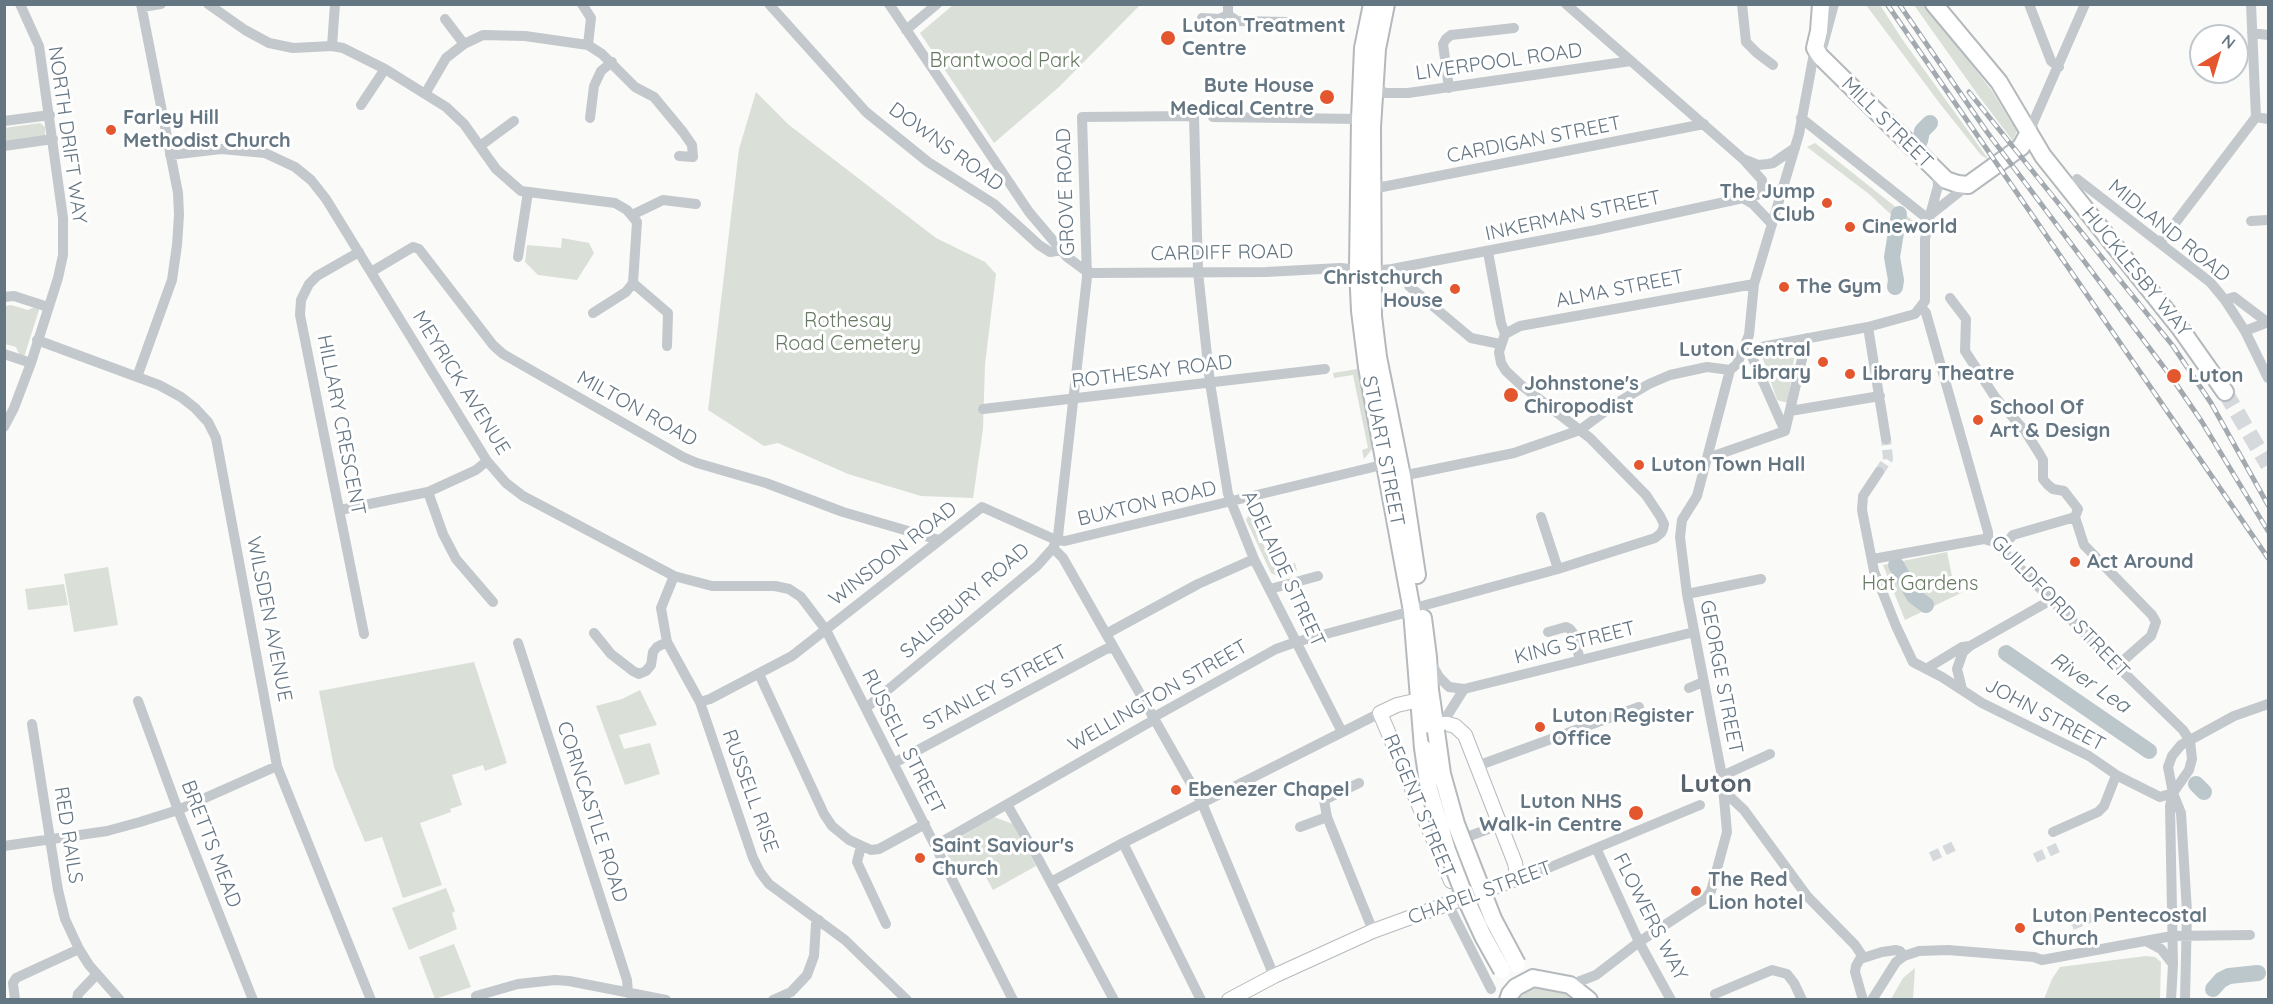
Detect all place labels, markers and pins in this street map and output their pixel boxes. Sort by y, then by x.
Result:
place label: Luton Treatment Centre [1182,14,1346,61]
marker: Luton Treatment Centre [1159,29,1177,47]
place label: Bute House Medical Centre [1170,74,1314,121]
marker: Bute House Medical Centre [1318,88,1336,106]
place label: Farley Hill Methodist Church [123,106,291,153]
marker: Farley Hill Methodist Church [104,123,118,137]
place label: The Jump Club [1720,180,1815,227]
marker: The Jump Club [1820,196,1834,210]
place label: Cineworld [1862,215,1957,239]
marker: Cineworld [1843,220,1857,234]
place label: Christchurch House [1323,266,1443,313]
place label: The Gym [1796,275,1882,299]
marker: The Gym [1777,280,1791,294]
marker: Christchurch House [1448,282,1462,296]
place label: Luton Central Library [1679,338,1811,385]
marker: Luton Central Library [1816,355,1830,369]
place label: Library Theatre [1862,362,2014,386]
place label: Luton [2188,364,2243,388]
marker: Library Theatre [1843,367,1857,381]
marker: Luton [2165,367,2183,385]
place label: Johnstone's Chiropodist [1524,372,1639,419]
marker: Johnstone's Chiropodist [1502,386,1520,404]
place label: School Of Art & Design [1990,396,2110,443]
marker: School Of Art & Design [1971,413,1985,427]
place label: Luton Town Hall [1651,453,1805,477]
marker: Luton Town Hall [1632,458,1646,472]
place label: Act Around [2087,550,2194,574]
marker: Act Around [2068,555,2082,569]
place label: Luton Register Office [1552,704,1694,751]
marker: Luton Register Office [1533,720,1547,734]
place label: Ebenezer Chapel [1188,778,1350,802]
marker: Ebenezer Chapel [1169,783,1183,797]
place label: Luton NHS Walk-in Centre [1479,790,1622,837]
marker: Luton NHS Walk-in Centre [1627,804,1645,822]
place label: Saint Saviour's Church [932,834,1074,881]
marker: Saint Saviour's Church [913,851,927,865]
place label: The Red Lion hotel [1708,868,1803,915]
marker: The Red Lion hotel [1689,884,1703,898]
place label: Luton Pentecostal Church [2032,904,2207,951]
marker: Luton Pentecostal Church [2013,921,2027,935]

